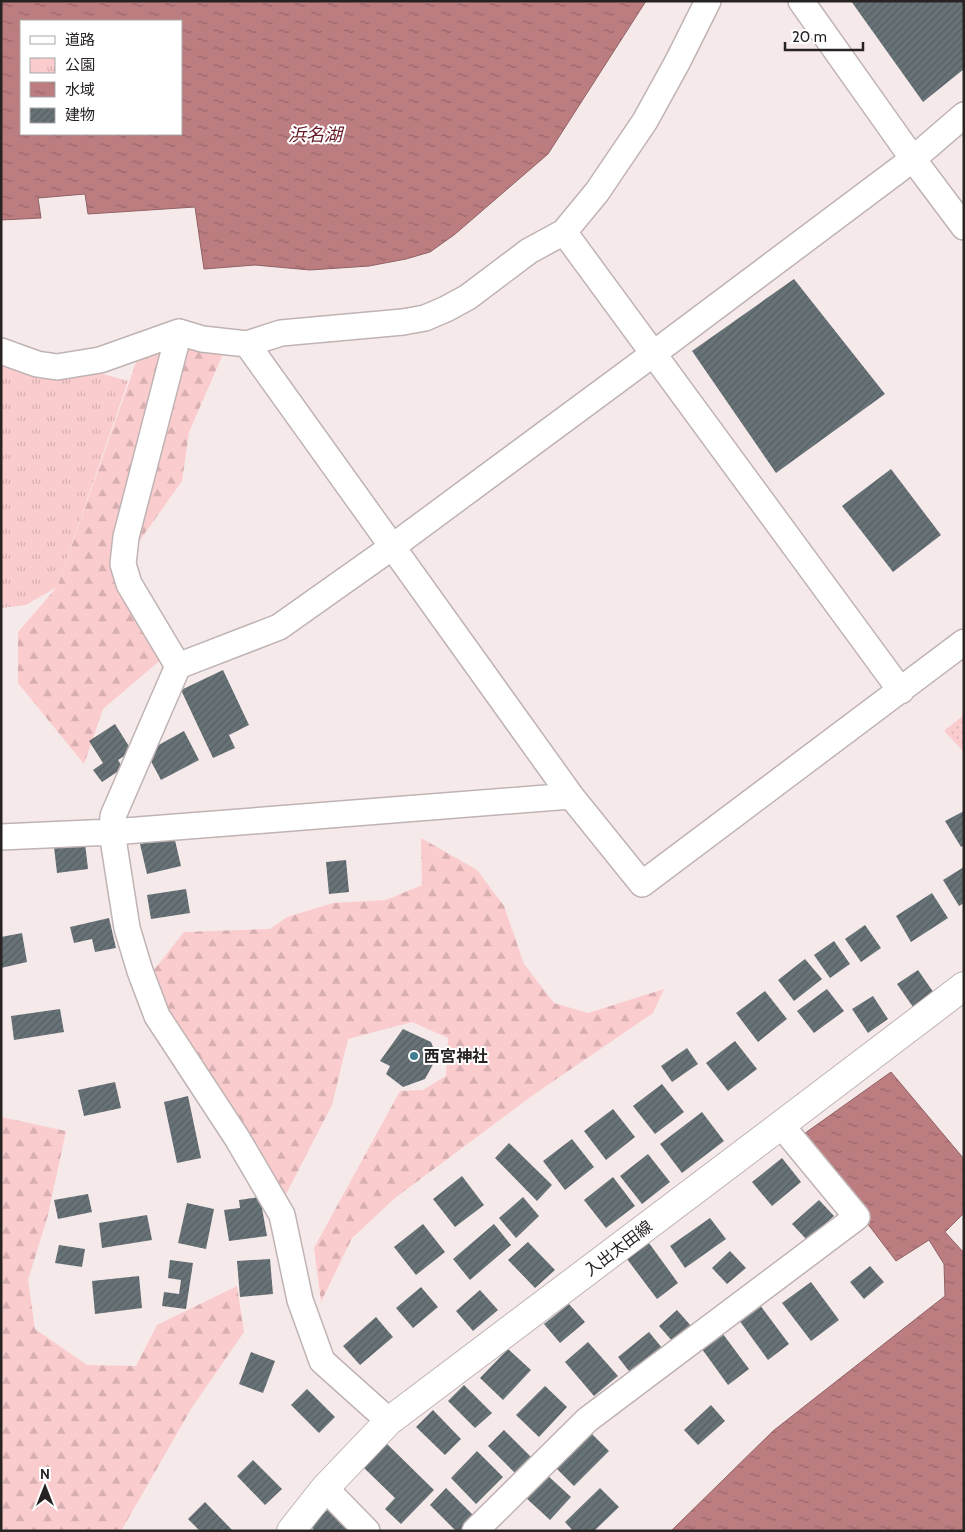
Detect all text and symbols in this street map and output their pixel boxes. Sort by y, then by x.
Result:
legend [20,20,182,135]
scale bar [785,20,862,52]
text: 20 m [792,28,827,46]
text: 道路 [65,31,95,49]
text: 公園 [65,56,95,74]
text: 水域 [65,81,95,99]
text: 建物 [65,106,95,124]
water label: 浜名湖 [288,124,345,146]
place label: 西宮神社 [424,1047,488,1066]
marker: 西宮神社 [408,1050,420,1062]
street label: 入出太田線 [581,1217,656,1280]
north arrow [20,1462,70,1512]
text: N [40,1465,50,1483]

